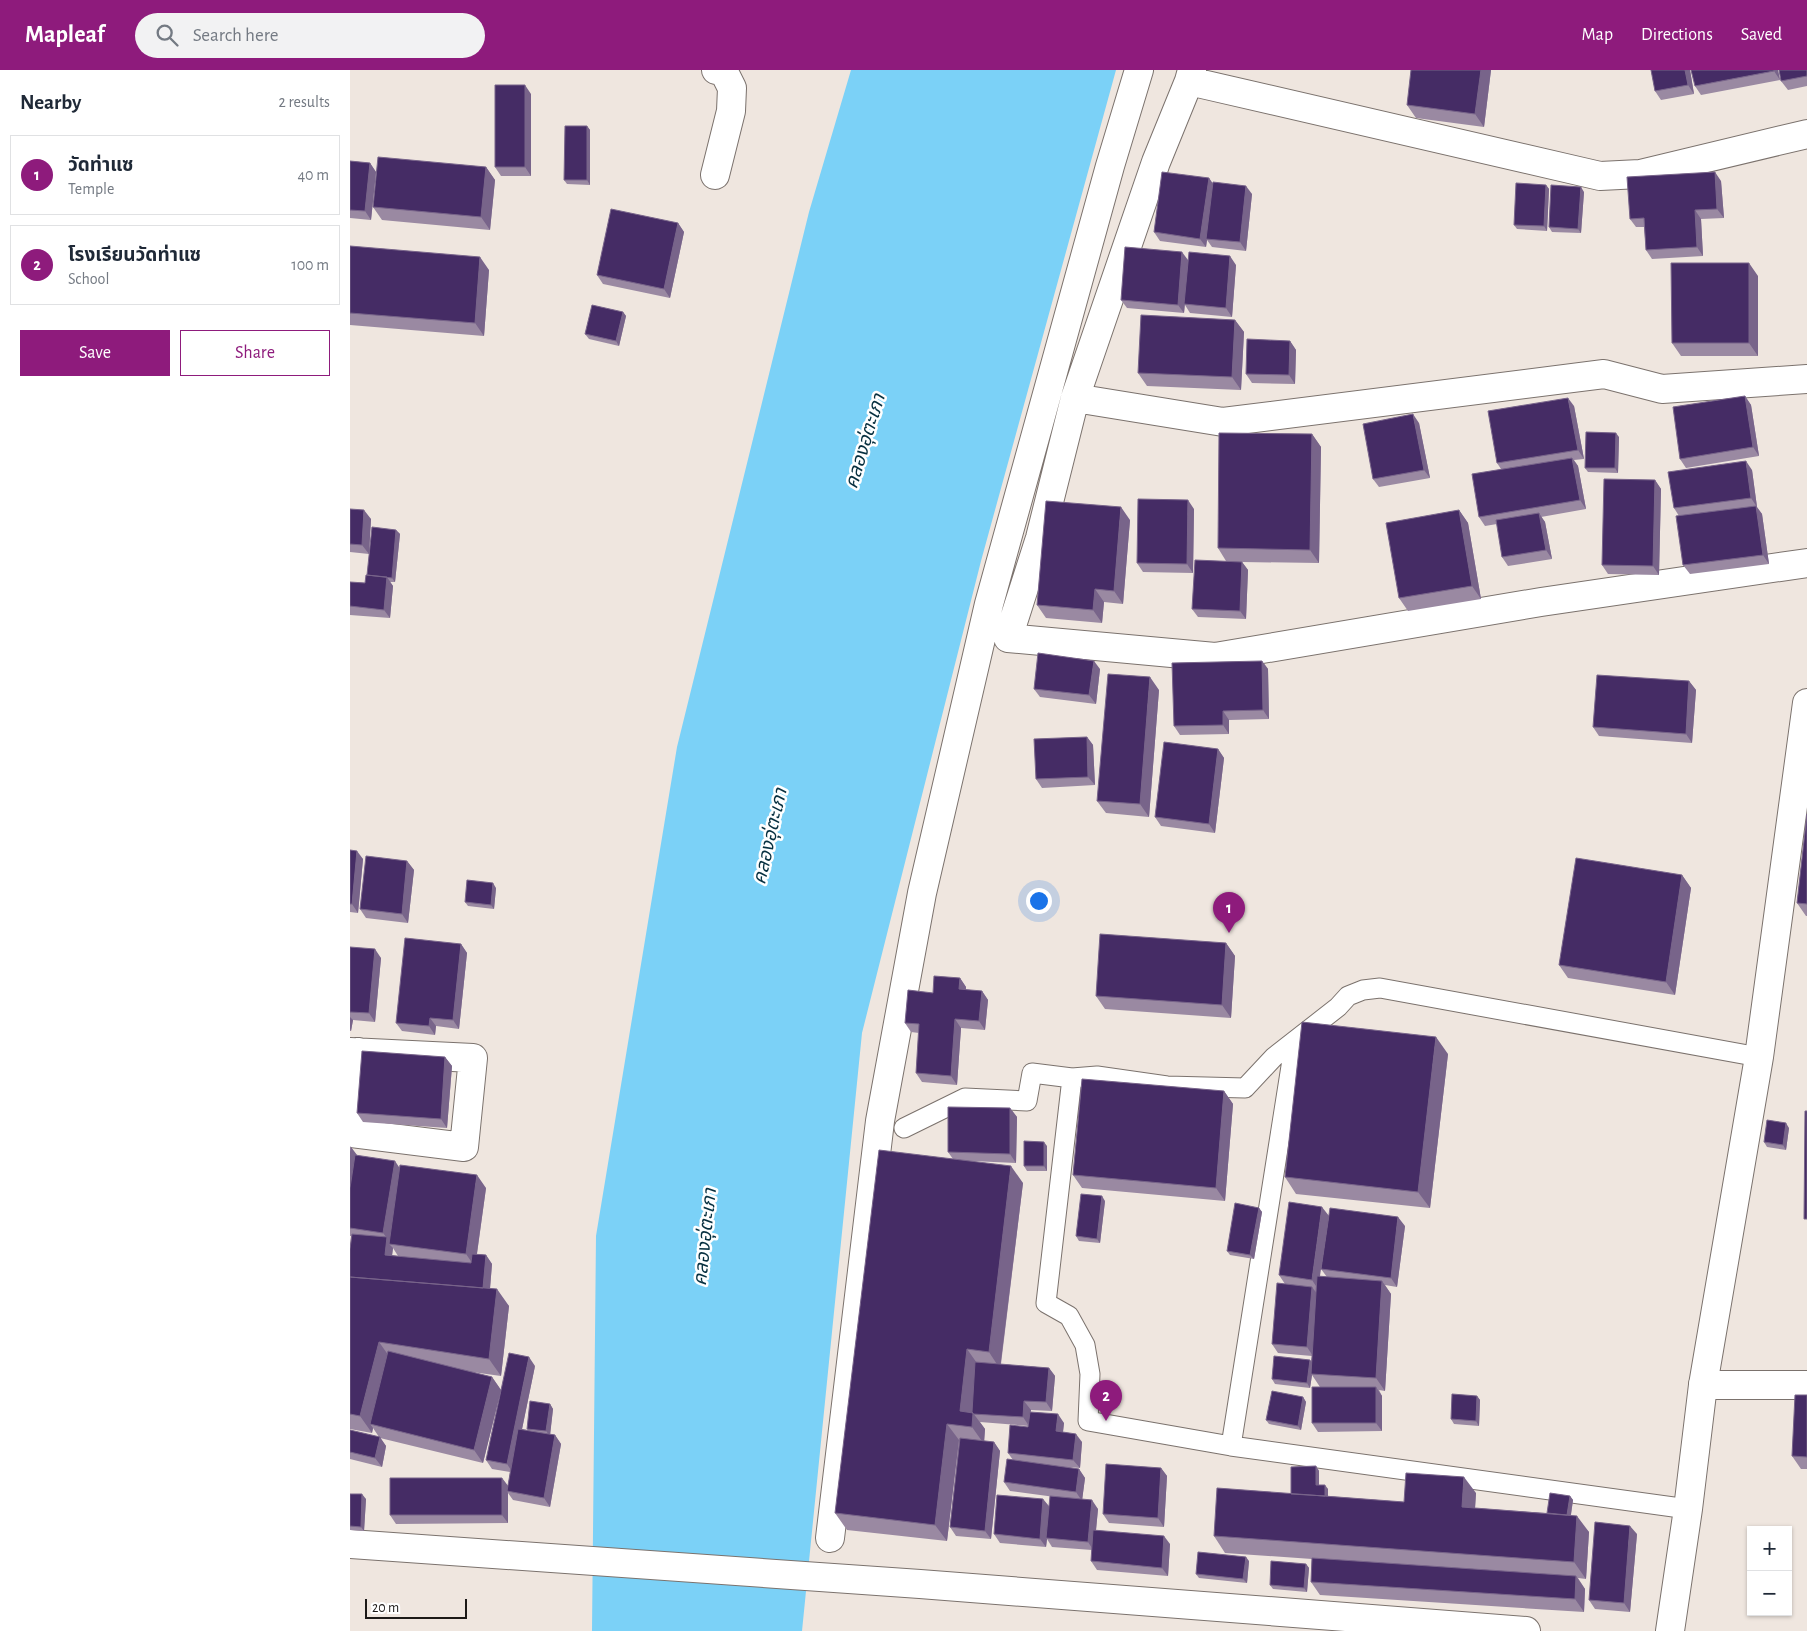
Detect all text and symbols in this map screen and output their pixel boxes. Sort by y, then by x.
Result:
search box [135,13,485,58]
icon: search [153,21,181,49]
text: Mapleaf [25,23,105,47]
text: Search here [193,26,279,45]
text: Map [1582,26,1613,44]
text: Directions [1641,26,1713,44]
text: Saved [1741,26,1782,44]
text: Nearby [20,92,81,113]
text: 2 results [278,94,330,110]
text: วัดท่าแซ [68,156,133,175]
text: 1 [34,167,40,183]
text: 40 m [297,167,329,183]
text: Temple [68,181,114,197]
text: โรงเรียนวัดท่าแซ [68,246,201,265]
text: 2 [33,257,41,273]
text: 100 m [291,257,329,273]
text: School [68,271,109,287]
button: Save [20,330,170,376]
button: Share [180,330,330,376]
water label: คลองอุ่ตะเภา [840,390,890,491]
water label: คลองอุ่ตะเภา [748,785,792,886]
your location [1026,888,1052,914]
pin: 1 [1213,892,1245,933]
water label: คลองอุ่ตะเภา [689,1186,721,1287]
pin: 2 [1090,1380,1122,1421]
map controls [1747,1526,1792,1616]
button: + [1747,1526,1792,1571]
button: − [1747,1571,1792,1616]
scale bar [365,1596,468,1619]
text: 20 m [372,1601,399,1615]

